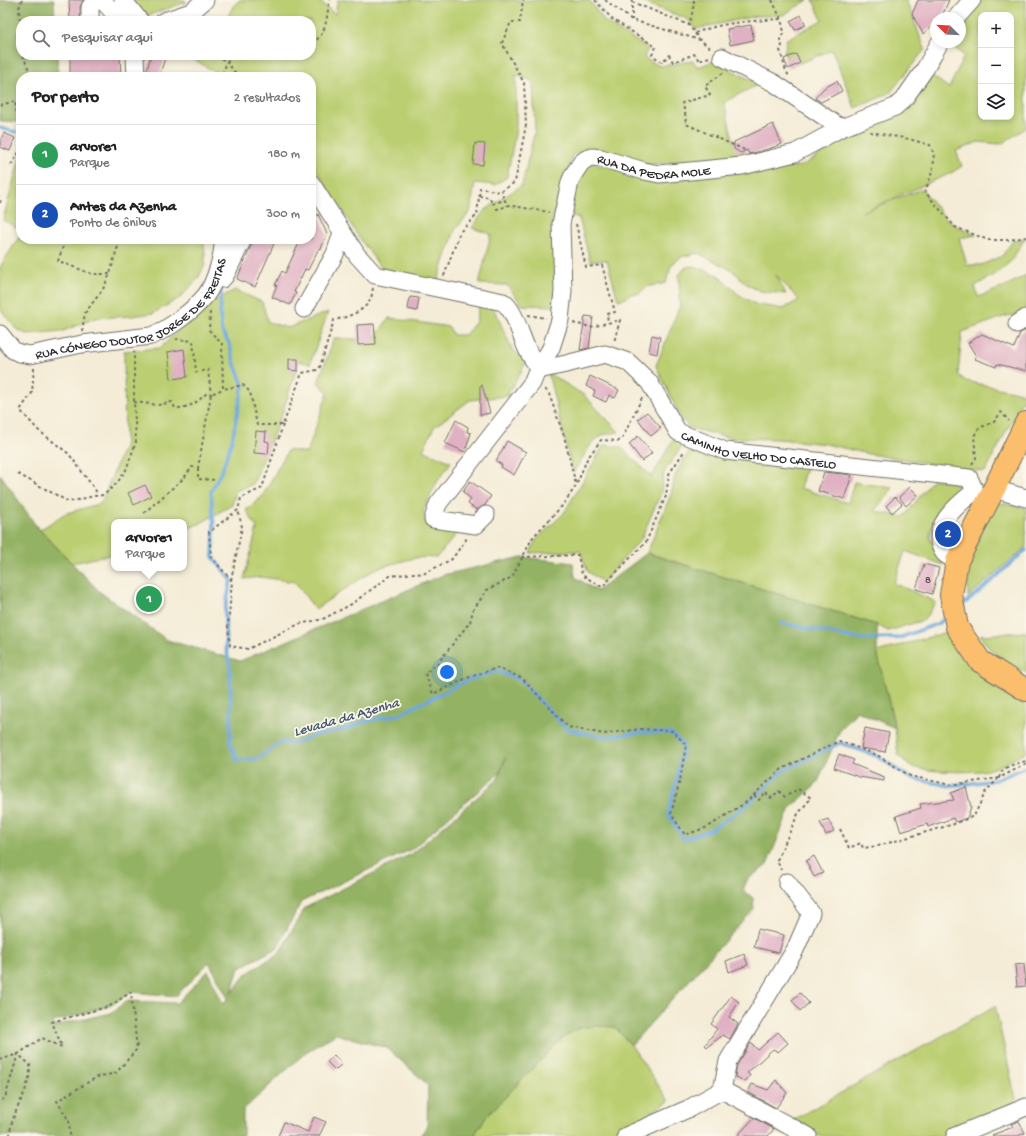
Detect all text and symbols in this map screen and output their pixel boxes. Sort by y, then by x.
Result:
north arrow [930,12,966,48]
map controls [978,12,1014,120]
button: + [978,12,1014,48]
search box [16,16,316,60]
icon: search [30,27,52,49]
text: Pesquisar aqui [62,29,153,47]
button: − [978,48,1014,84]
button: layers [978,84,1014,120]
text: Por perto [32,88,99,108]
text: 2 resultados [234,91,300,106]
text: arvore1 [70,138,117,156]
text: 1 [42,147,48,162]
text: 180 m [268,147,300,162]
street label: RUA DA PEDRA MOLE [596,153,712,184]
text: Parque [70,156,110,171]
text: Antes da Azenha [70,198,176,216]
text: 2 [42,207,48,222]
text: 300 m [266,207,300,222]
text: Ponto de ônibus [70,216,156,231]
street label: RUA CÓNEGO DOUTOR JORGE DE FREITAS [34,256,231,364]
street label: CAMINHO VELHO DO CASTELO [678,429,837,473]
popup [111,519,187,571]
pin: 2 [935,519,961,549]
text: arvore1 [125,529,173,547]
text: Parque [125,547,165,562]
house number: 8 [925,575,931,587]
pin: 1 [136,584,162,614]
your location [437,662,457,682]
water label: Levada da Azenha [292,695,402,742]

